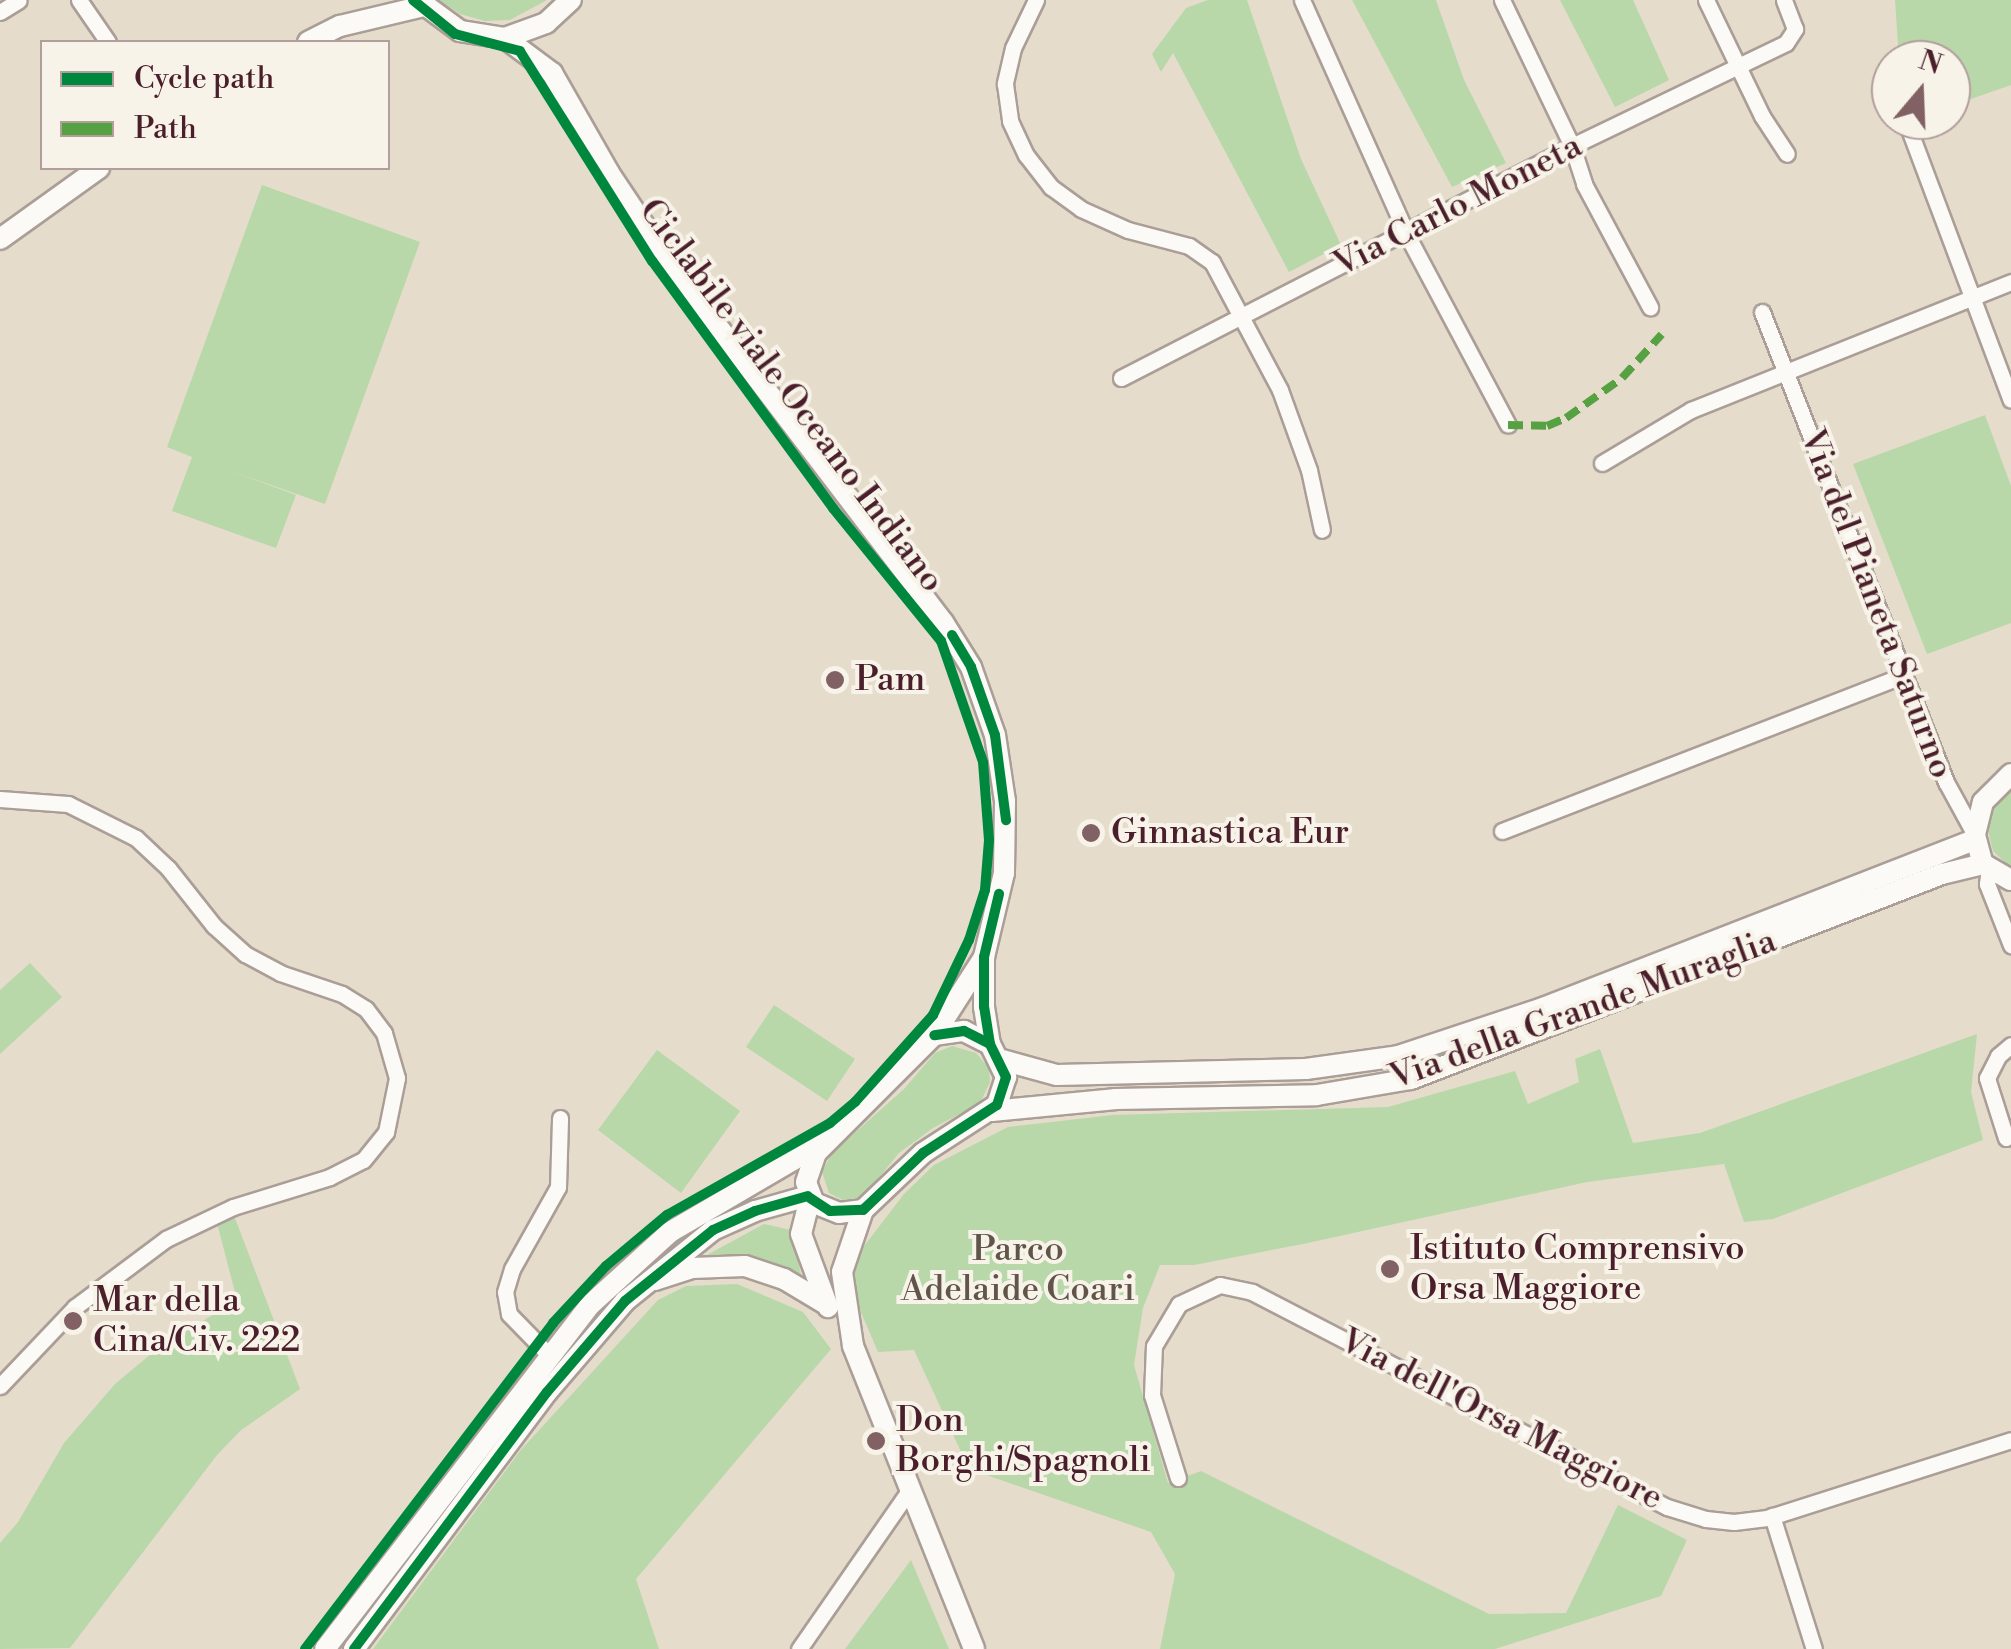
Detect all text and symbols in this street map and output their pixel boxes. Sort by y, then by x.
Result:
legend [40,40,390,170]
north arrow [1871,40,1971,140]
text: N [1914,43,1946,83]
text: Cycle path [134,60,274,98]
text: Path [134,110,197,148]
street label: Via Carlo Moneta [1327,125,1589,287]
street label: Ciclabile viale Oceano Indiano [629,191,953,601]
street label: Via del Pianeta Saturno [1790,423,1962,785]
place label: Pam [855,659,925,701]
marker: Pam [824,669,846,691]
place label: Ginnastica Eur [1111,812,1349,854]
marker: Ginnastica Eur [1080,822,1102,844]
street label: Via della Grande Muraglia [1384,920,1782,1100]
place label: Istituto Comprensivo Orsa Maggiore [1410,1228,1745,1310]
park label: Parco Adelaide Coari [901,1229,1135,1311]
marker: Istituto Comprensivo Orsa Maggiore [1379,1258,1401,1280]
place label: Mar della Cina/Civ. 222 [93,1280,301,1362]
marker: Mar della Cina/Civ. 222 [62,1310,84,1332]
street label: Via dell'Orsa Maggiore [1332,1320,1670,1520]
place label: Don Borghi/Spagnoli [896,1400,1151,1482]
marker: Don Borghi/Spagnoli [865,1430,887,1452]

